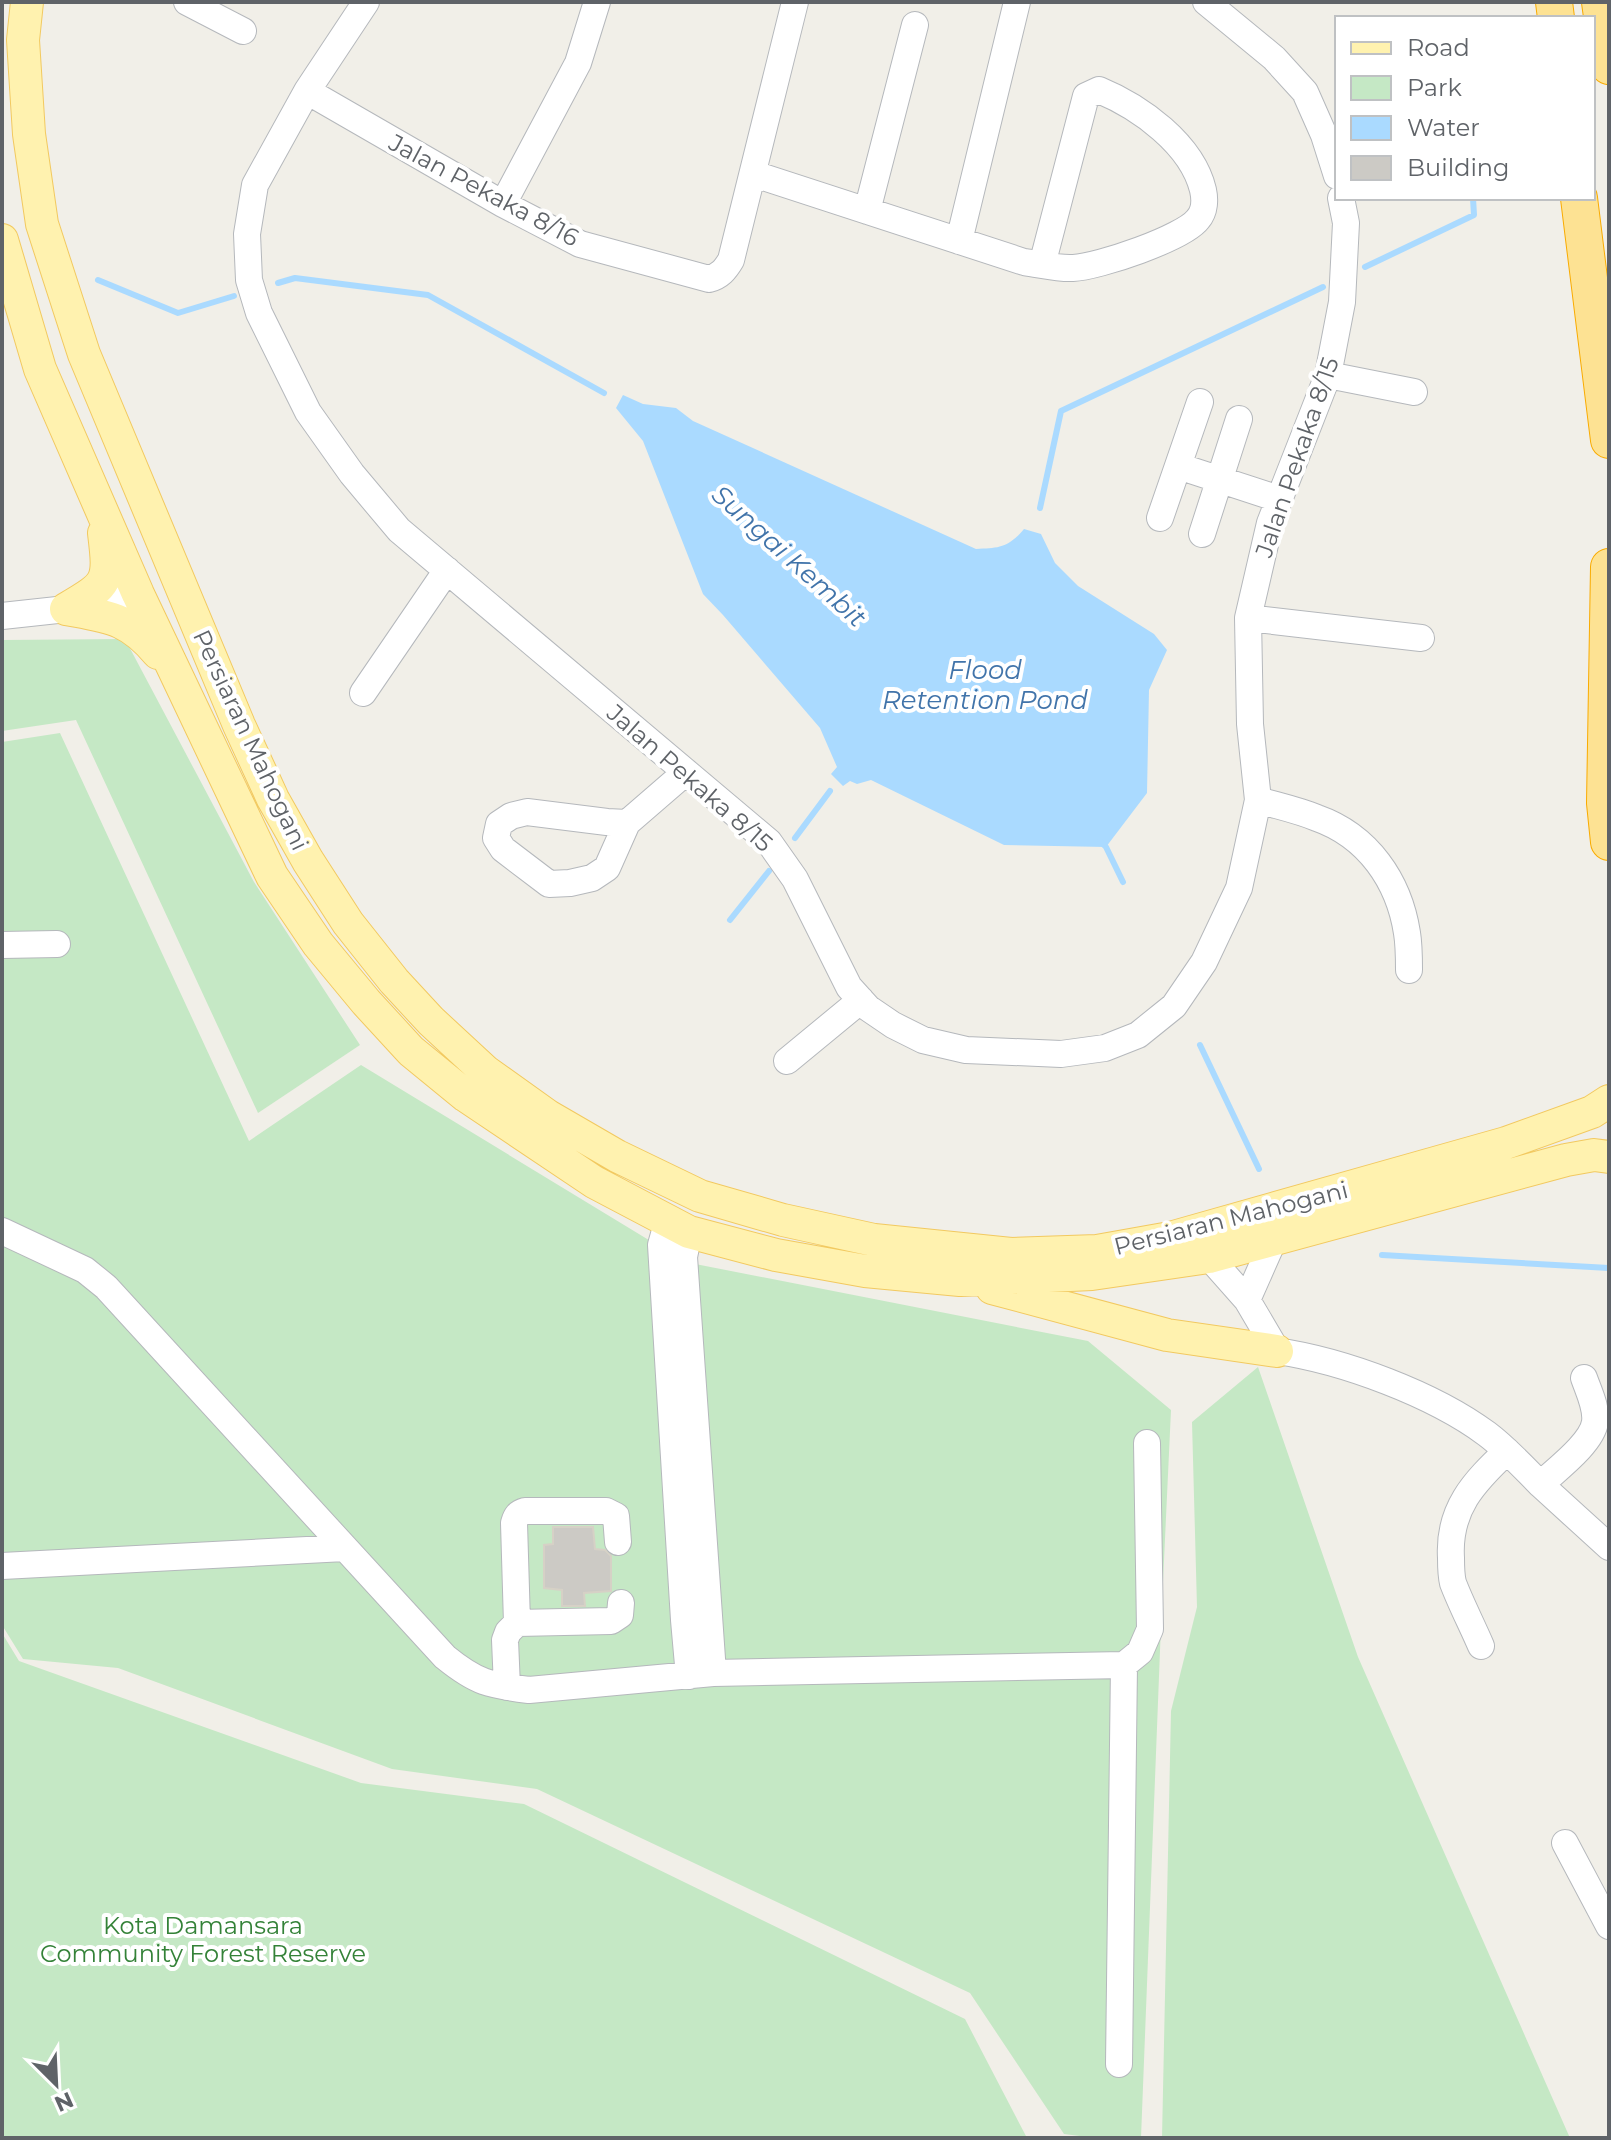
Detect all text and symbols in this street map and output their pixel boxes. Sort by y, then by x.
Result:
legend [1335,16,1595,200]
text: Road [1407,33,1470,62]
text: Park [1407,73,1462,102]
text: Water [1407,113,1480,142]
street label: Jalan Pekaka 8/16 [383,127,584,252]
text: Building [1407,153,1510,182]
street label: Jalan Pekaka 8/15 [1249,353,1345,562]
water label: Sungai Kembit [705,478,873,634]
street label: Persiaran Mahogani [187,625,315,855]
water label: Flood Retention Pond [882,654,1088,716]
street label: Jalan Pekaka 8/15 [601,698,779,858]
street label: Persiaran Mahogani [1111,1175,1351,1261]
park label: Kota Damansara Community Forest Reserve [40,1911,366,1968]
north arrow [16,2044,96,2124]
text: N [50,2086,78,2118]

